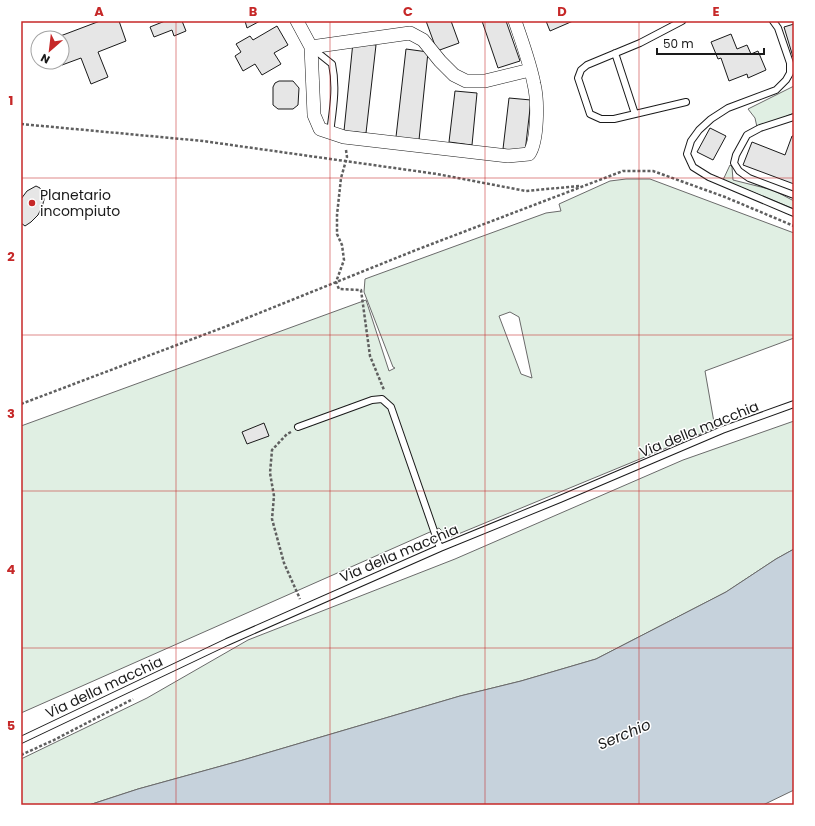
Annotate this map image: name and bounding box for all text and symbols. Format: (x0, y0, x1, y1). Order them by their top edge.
text: A (94, 2, 104, 21)
text: B (249, 2, 258, 21)
text: C (403, 2, 413, 21)
text: D (557, 2, 567, 21)
text: E (712, 2, 720, 21)
north arrow (30, 30, 70, 70)
scale bar (657, 30, 764, 56)
text: 50 m (663, 35, 694, 52)
text: N (38, 50, 53, 68)
text: 1 (9, 91, 13, 110)
place label: Planetario incompiuto (40, 185, 120, 221)
marker: Planetario incompiuto (27, 198, 37, 208)
text: 2 (7, 247, 15, 266)
street label: Via della macchia (636, 396, 762, 462)
text: 3 (7, 404, 15, 423)
street label: Via della macchia (337, 519, 461, 587)
text: 4 (7, 560, 16, 579)
street label: Via della macchia (42, 651, 166, 723)
water label: Serchio (594, 713, 654, 755)
text: 5 (7, 716, 15, 735)

